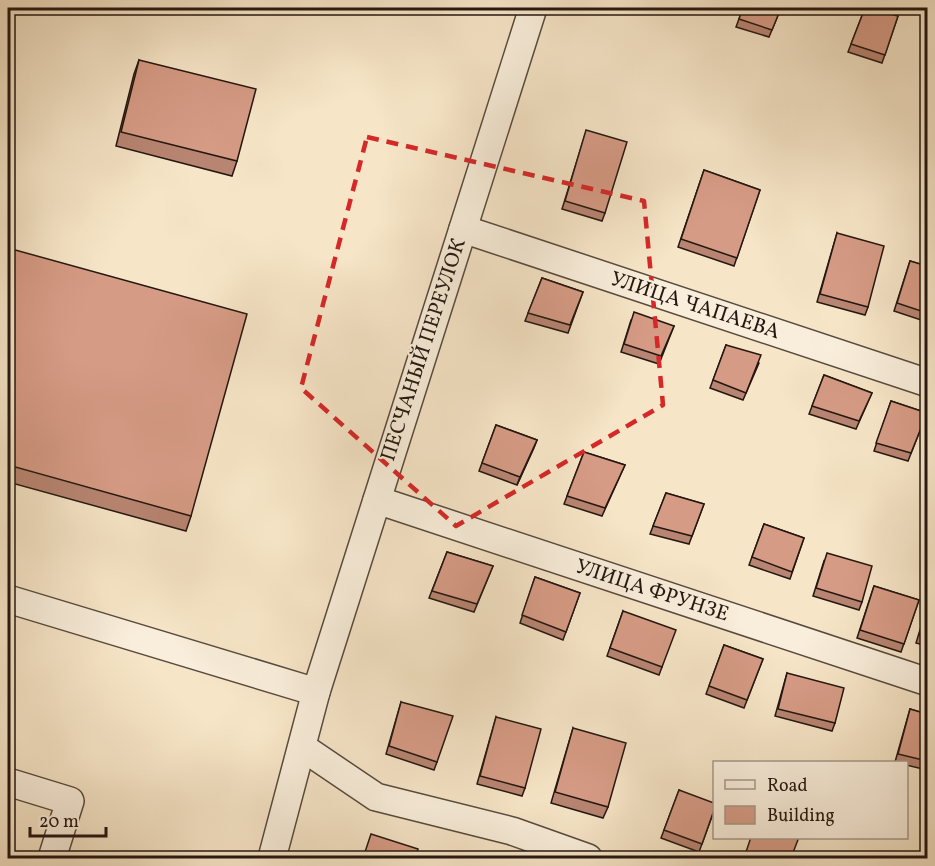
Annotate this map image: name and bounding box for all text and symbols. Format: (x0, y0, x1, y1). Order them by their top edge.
street label: ПЕСЧАНЫЙ ПЕРЕУЛОК (374, 235, 474, 465)
street label: УЛИЦА ЧАПАЕВА (607, 265, 784, 347)
street label: УЛИЦА ФРУНЗЕ (571, 552, 733, 630)
legend (713, 761, 908, 839)
text: Road (767, 774, 808, 799)
scale bar (30, 800, 106, 838)
text: Building (767, 804, 835, 829)
text: 20 m (39, 810, 79, 835)

